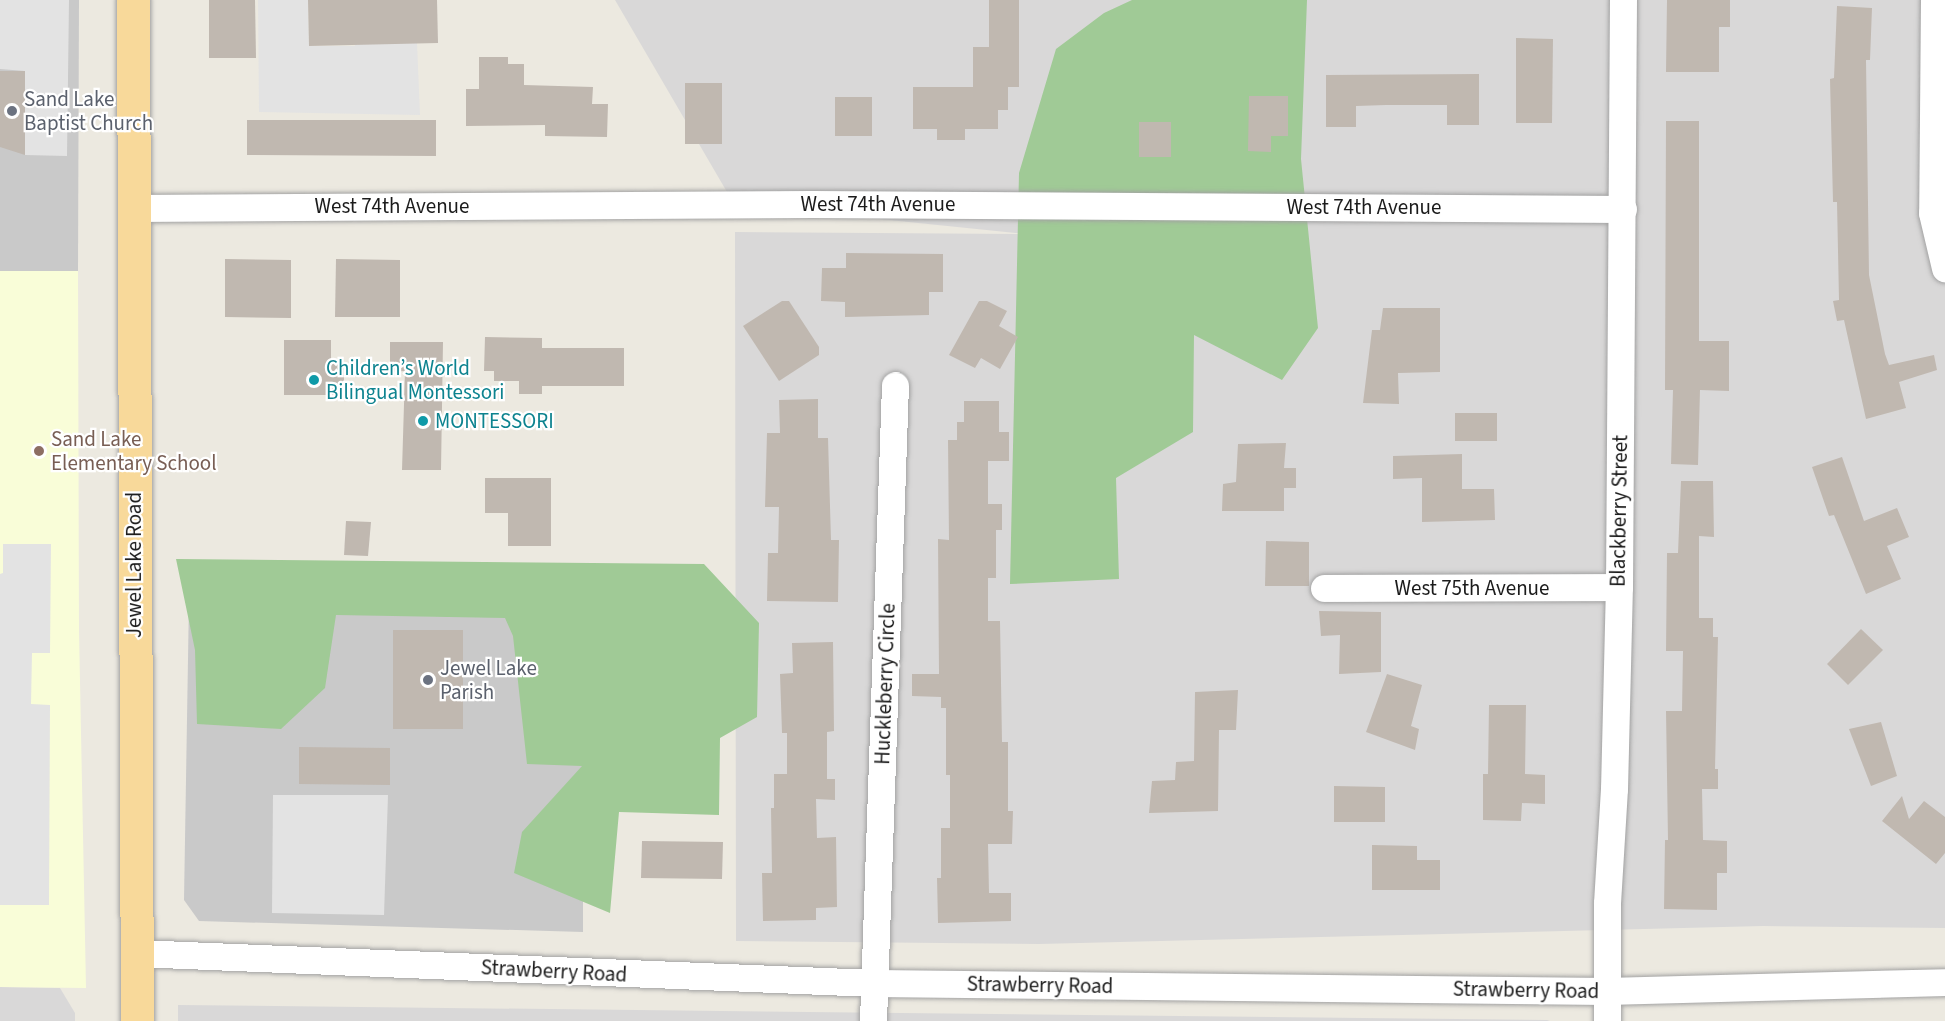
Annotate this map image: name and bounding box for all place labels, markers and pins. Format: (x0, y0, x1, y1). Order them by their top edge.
place label: Sand Lake Baptist Church (24, 86, 153, 136)
marker: Sand Lake Baptist Church (5, 104, 19, 118)
place label: Children’s World Bilingual Montessori (326, 355, 504, 405)
marker: Children’s World Bilingual Montessori (307, 373, 321, 387)
place label: MONTESSORI (435, 408, 554, 434)
marker: MONTESSORI (416, 414, 430, 428)
place label: Sand Lake Elementary School (51, 426, 217, 476)
marker: Sand Lake Elementary School (32, 444, 46, 458)
place label: Jewel Lake Parish (440, 655, 537, 705)
marker: Jewel Lake Parish (421, 673, 435, 687)

